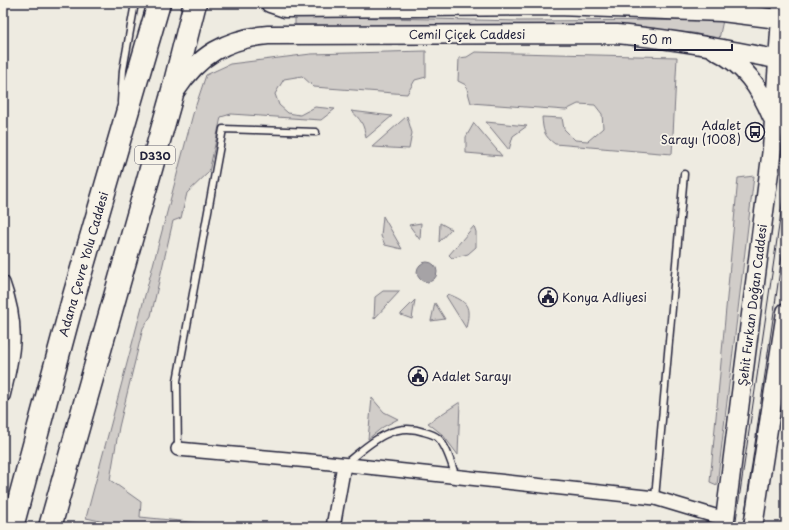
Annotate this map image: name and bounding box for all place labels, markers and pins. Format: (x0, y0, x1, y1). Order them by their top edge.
place label: Adalet Sarayı (1008) (661, 116, 741, 148)
bus stop icon: Adalet Sarayı (1008) (744, 121, 766, 143)
public building icon: Konya Adliyesi (537, 286, 559, 308)
place label: Konya Adliyesi (562, 288, 647, 306)
public building icon: Adalet Sarayı (407, 365, 429, 387)
place label: Adalet Sarayı (432, 367, 512, 385)

